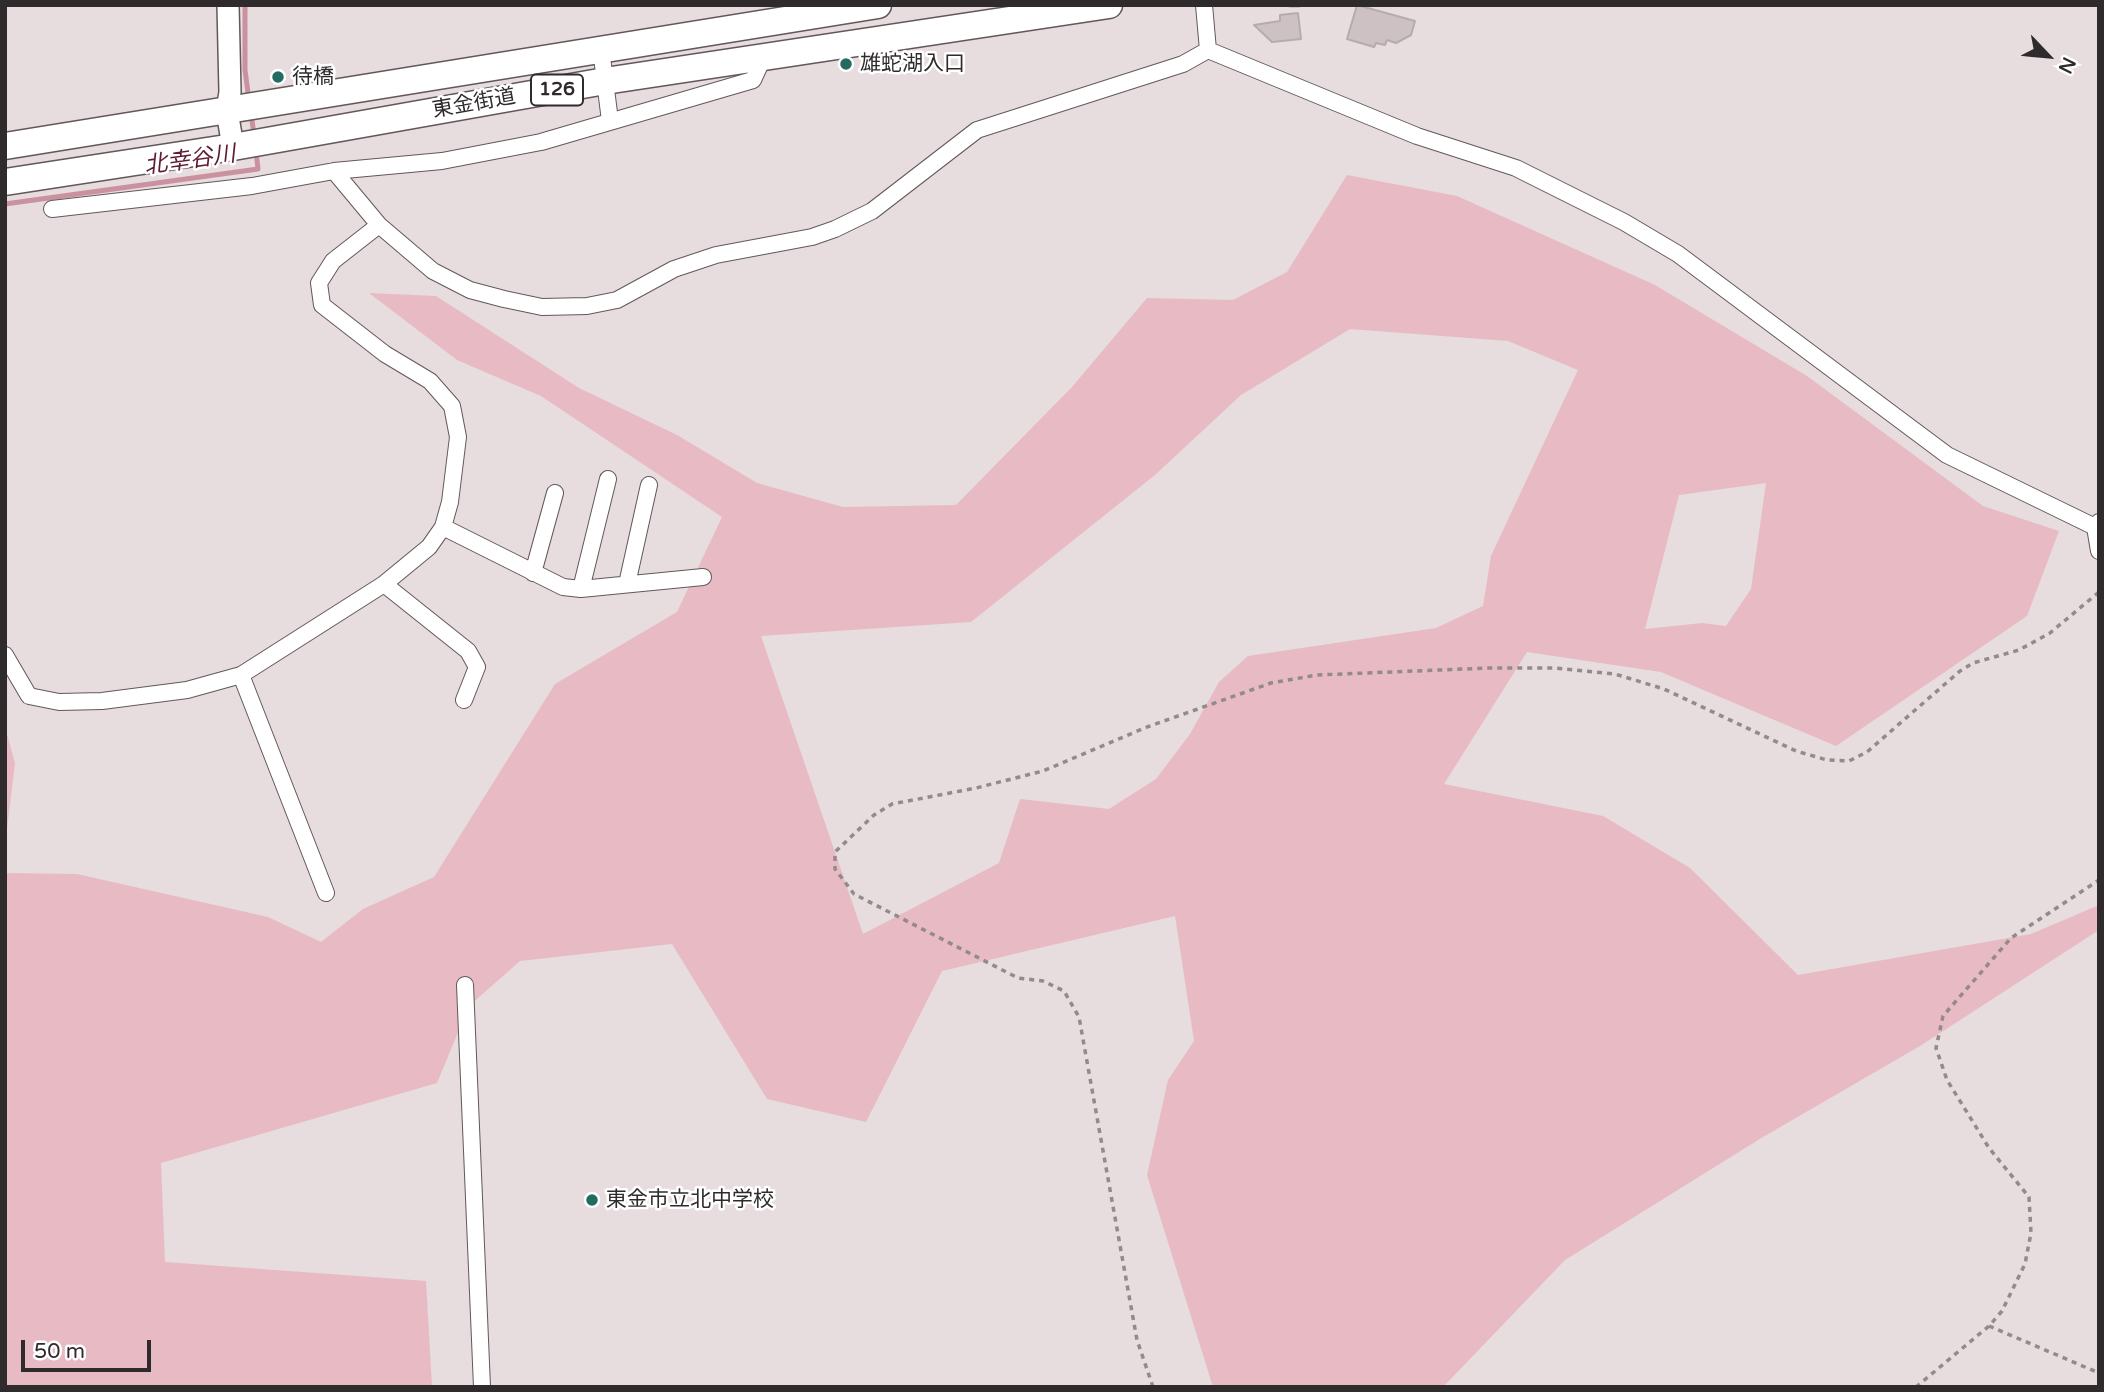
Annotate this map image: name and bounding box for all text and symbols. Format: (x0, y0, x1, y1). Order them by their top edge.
north arrow (2013, 21, 2083, 91)
place label: 雄蛇湖入口 (860, 51, 965, 77)
text: N (2054, 54, 2080, 77)
marker: 雄蛇湖入口 (838, 56, 854, 72)
place label: 待橋 (292, 64, 334, 90)
marker: 待橋 (270, 69, 286, 85)
road number: 126 (531, 74, 583, 106)
street label: 東金街道 (430, 84, 518, 124)
water label: 北幸谷川 (143, 141, 237, 181)
place label: 東金市立北中学校 (606, 1187, 774, 1213)
marker: 東金市立北中学校 (584, 1192, 600, 1208)
scale bar (24, 1326, 154, 1370)
text: 50 m (34, 1339, 85, 1364)

